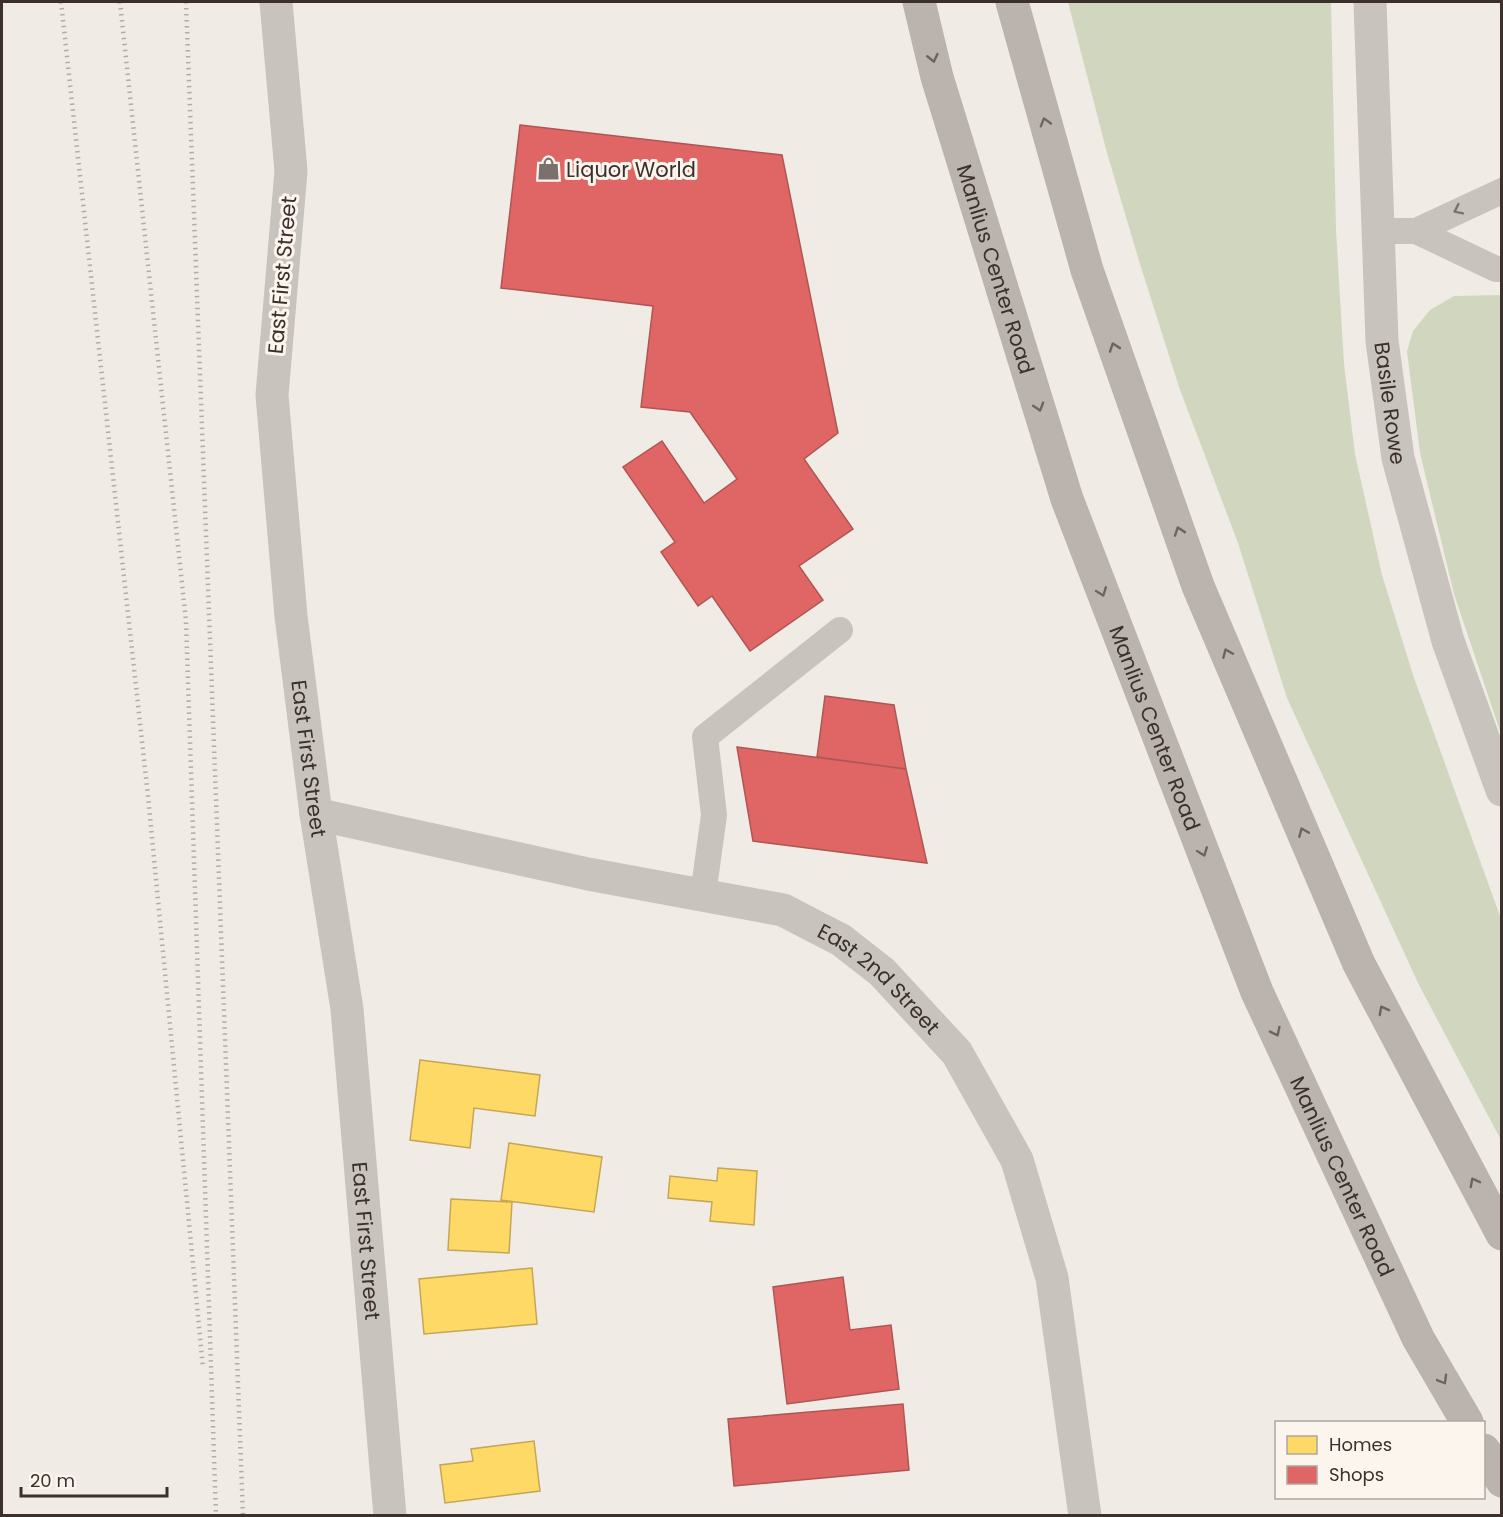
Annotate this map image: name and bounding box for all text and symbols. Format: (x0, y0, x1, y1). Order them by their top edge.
one-way arrow (925, 53, 938, 63)
one-way arrow (1040, 117, 1052, 128)
place label: Liquor World (566, 155, 696, 184)
shop icon: Liquor World (535, 156, 561, 182)
street label: Manlius Center Road (950, 161, 1042, 377)
street label: East First Street (261, 195, 303, 355)
one-way arrow (1454, 202, 1465, 214)
street label: Basile Rowe (1368, 340, 1413, 466)
one-way arrow (1108, 342, 1121, 353)
one-way arrow (1031, 401, 1044, 412)
one-way arrow (1173, 526, 1186, 537)
one-way arrow (1095, 586, 1108, 596)
street label: Manlius Center Road (1103, 621, 1208, 835)
one-way arrow (1222, 648, 1234, 659)
street label: East First Street (285, 678, 334, 839)
one-way arrow (1298, 828, 1310, 839)
one-way arrow (1195, 846, 1208, 857)
street label: East 2nd Street (813, 916, 947, 1040)
one-way arrow (1379, 1006, 1390, 1016)
one-way arrow (1269, 1026, 1281, 1037)
street label: Manlius Center Road (1284, 1071, 1402, 1281)
street label: East First Street (346, 1161, 388, 1321)
one-way arrow (1470, 1178, 1481, 1189)
one-way arrow (1435, 1374, 1447, 1384)
legend (1275, 1421, 1485, 1499)
text: Homes (1329, 1432, 1392, 1457)
scale bar (21, 1460, 166, 1498)
text: Shops (1329, 1462, 1384, 1487)
text: 20 m (30, 1468, 75, 1493)

